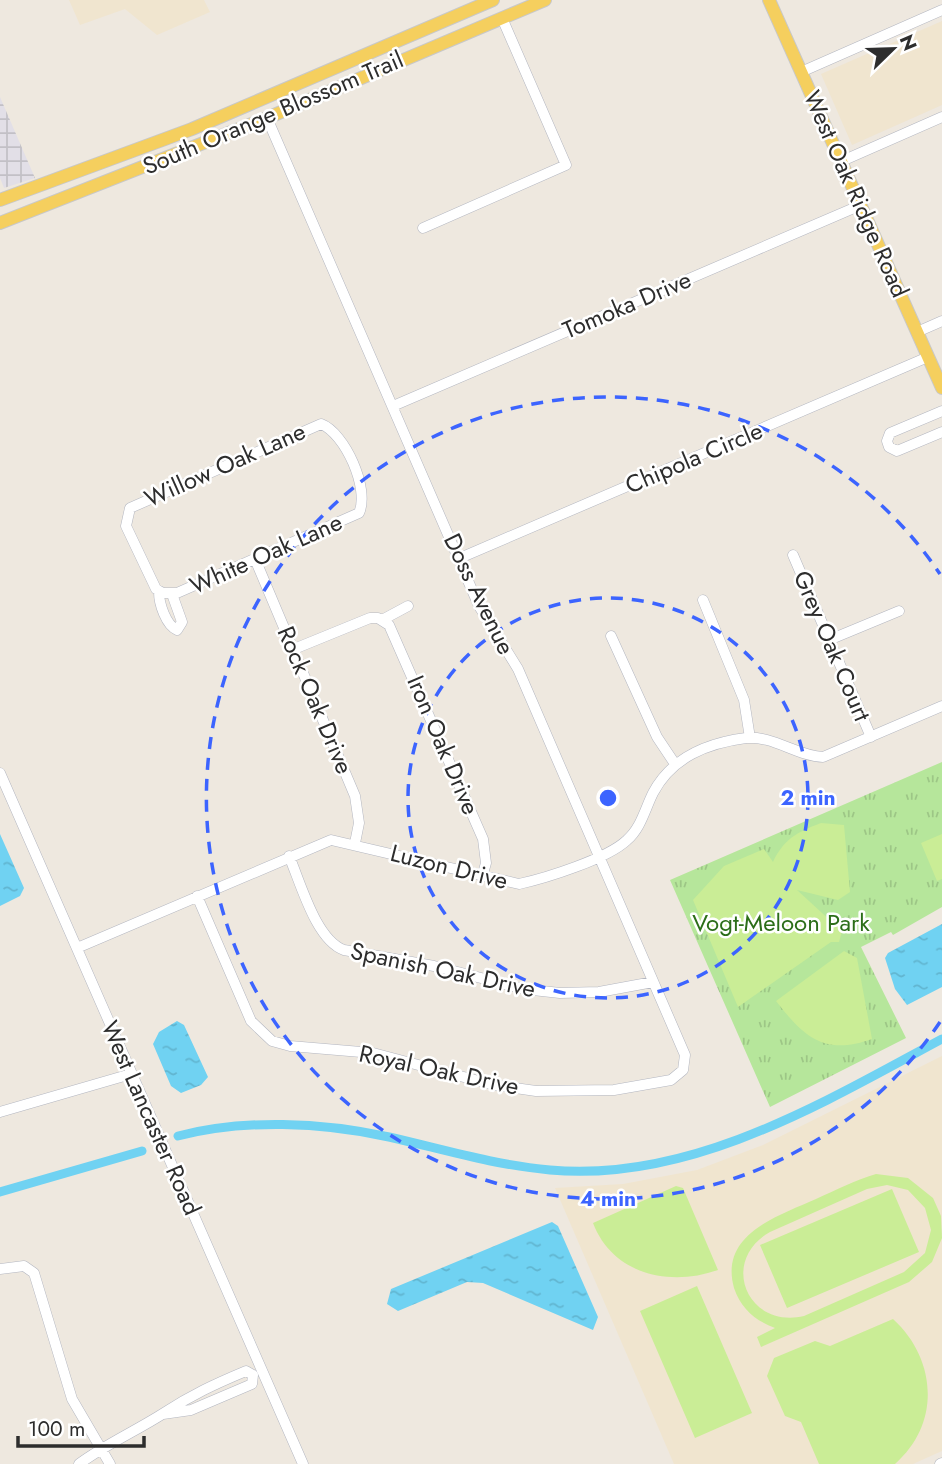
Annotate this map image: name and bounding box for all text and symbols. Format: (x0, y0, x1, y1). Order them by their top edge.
north arrow (858, 14, 928, 84)
text: N (893, 30, 924, 55)
street label: South Orange Blossom Trail (137, 42, 409, 183)
street label: West Oak Ridge Road (795, 85, 918, 303)
street label: Tomoka Drive (557, 262, 696, 347)
street label: Willow Oak Lane (139, 413, 311, 516)
street label: Chipola Circle (620, 413, 768, 502)
street label: White Oak Lane (184, 504, 348, 603)
street label: Doss Avenue (435, 527, 524, 660)
street label: Grey Oak Court (785, 565, 880, 727)
street label: Rock Oak Drive (269, 621, 362, 779)
street label: Iron Oak Drive (398, 670, 489, 820)
text: 2 min (780, 783, 836, 813)
centre of rings (596, 786, 620, 810)
street label: Luzon Drive (387, 835, 512, 898)
park label: Vogt-Meloon Park (692, 905, 870, 940)
street label: Spanish Oak Drive (347, 933, 539, 1006)
street label: West Lancaster Road (93, 1015, 210, 1221)
street label: Royal Oak Drive (356, 1035, 522, 1104)
text: 4 min (580, 1184, 636, 1214)
scale bar (18, 1404, 144, 1448)
text: 100 m (28, 1414, 85, 1444)

